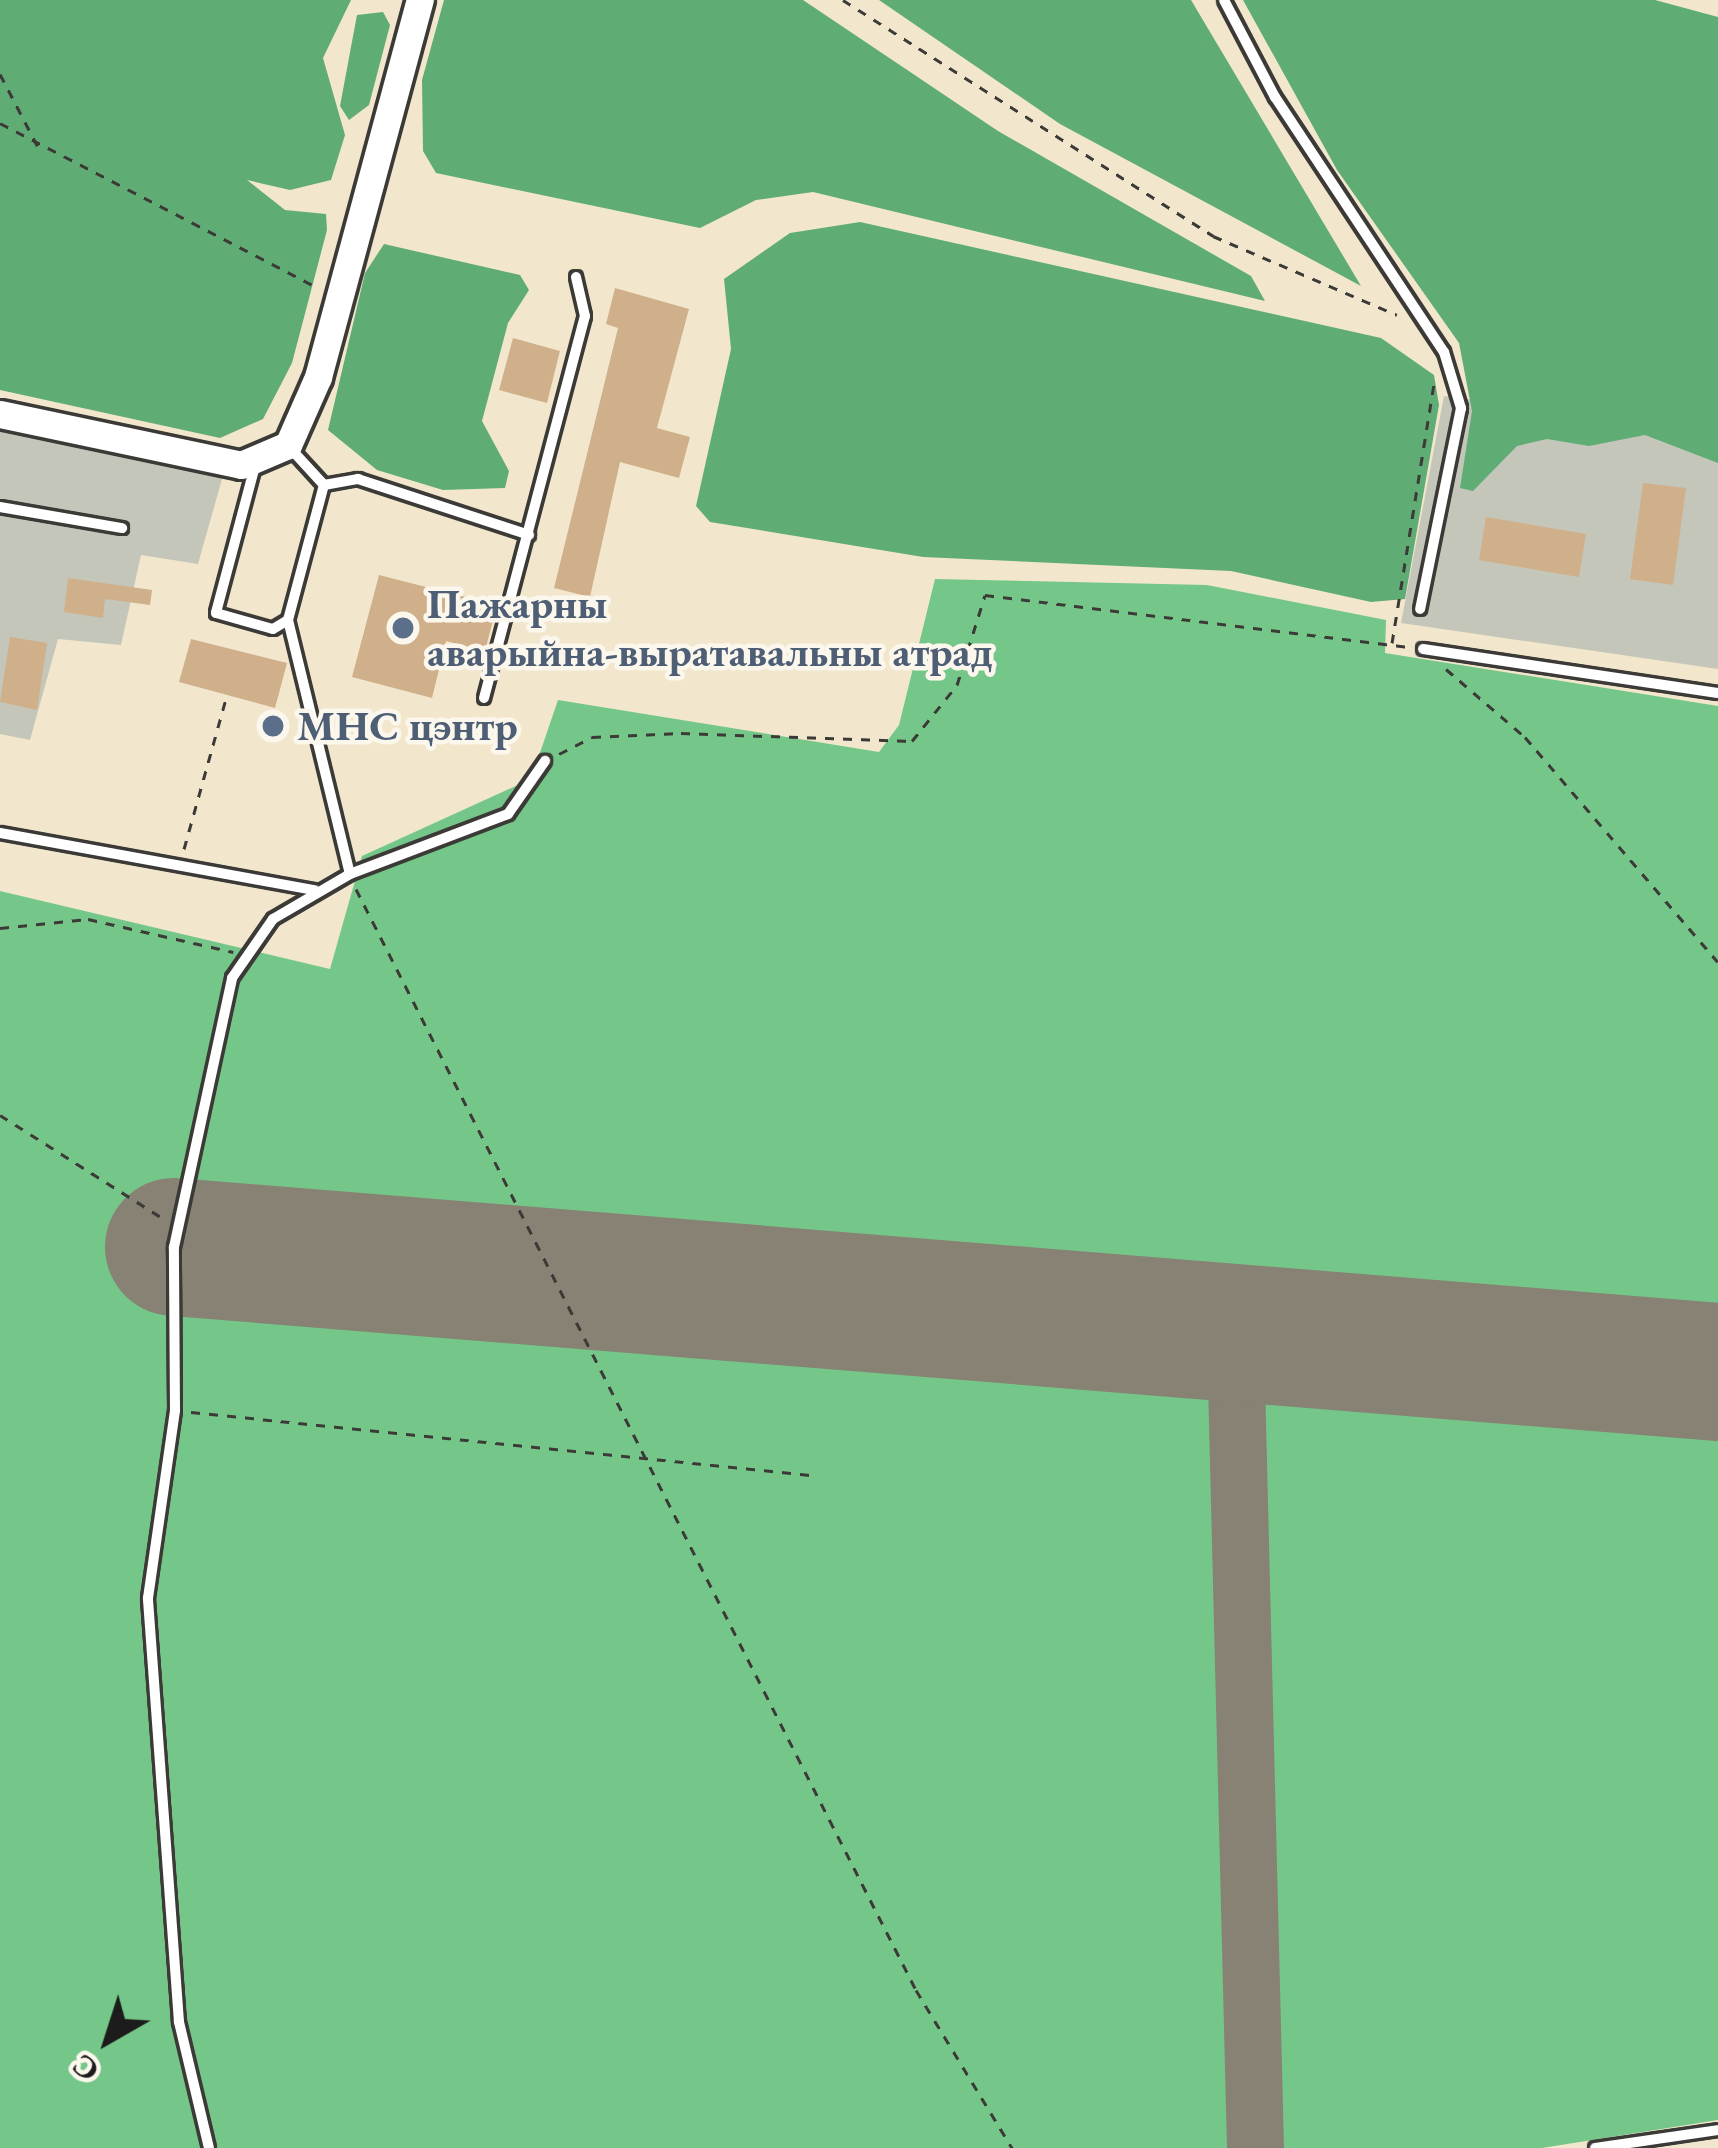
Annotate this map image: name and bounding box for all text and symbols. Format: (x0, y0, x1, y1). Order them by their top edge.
place label: Пажарны аварыйна-выратавальны атрад (427, 579, 993, 678)
marker: Пажарны аварыйна-выратавальны атрад (390, 615, 416, 641)
place label: МНС цэнтр (297, 701, 518, 751)
marker: МНС цэнтр (260, 713, 286, 739)
north arrow (48, 1980, 168, 2100)
text: С (62, 2044, 108, 2092)

